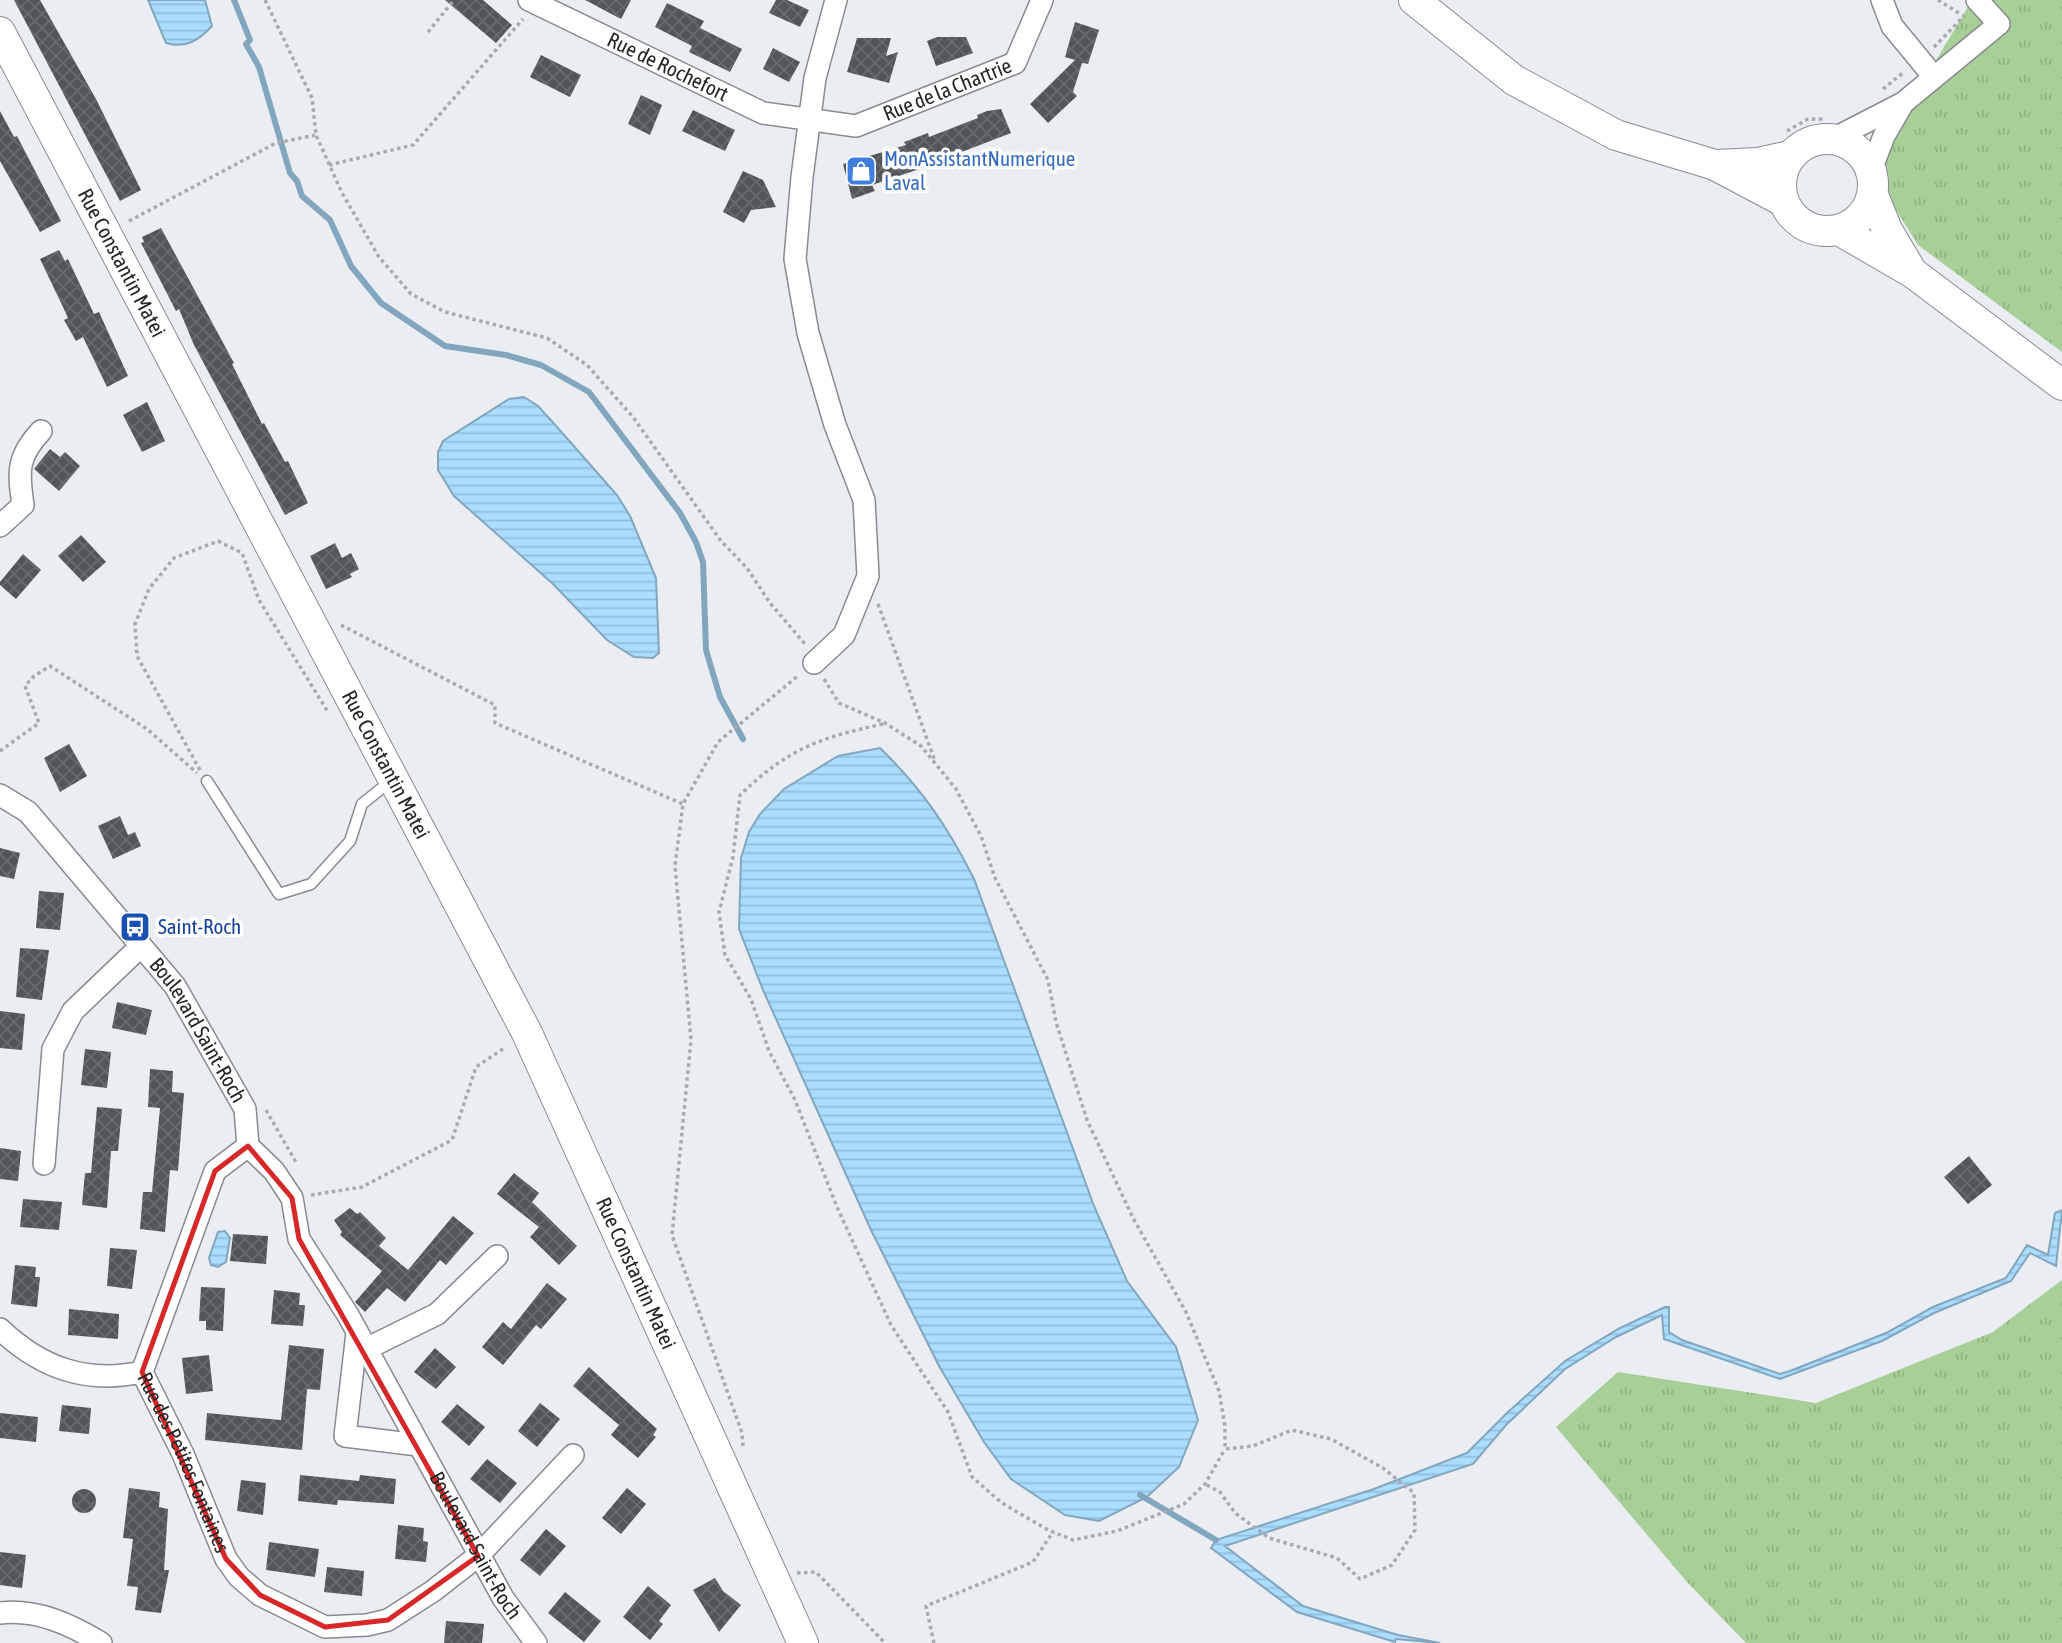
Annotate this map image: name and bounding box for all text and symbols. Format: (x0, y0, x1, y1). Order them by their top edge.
street label: Rue de Rochefort (604, 27, 732, 105)
street label: Rue de la Chartrie (879, 53, 1015, 125)
place label: MonAssistantNumerique Laval (884, 146, 1075, 194)
shop icon: MonAssistantNumerique Laval (844, 154, 878, 188)
street label: Rue Constantin Matei (74, 184, 171, 341)
street label: Rue Constantin Matei (338, 686, 435, 842)
bus stop icon: Saint-Roch (118, 910, 152, 944)
place label: Saint-Roch (158, 914, 241, 938)
street label: Boulevard Saint-Roch (145, 952, 252, 1106)
street label: Rue Constantin Matei (592, 1193, 681, 1353)
street label: Rue des Petites Fontaines (133, 1368, 235, 1556)
street label: Boulevard Saint-Roch (425, 1467, 527, 1623)

